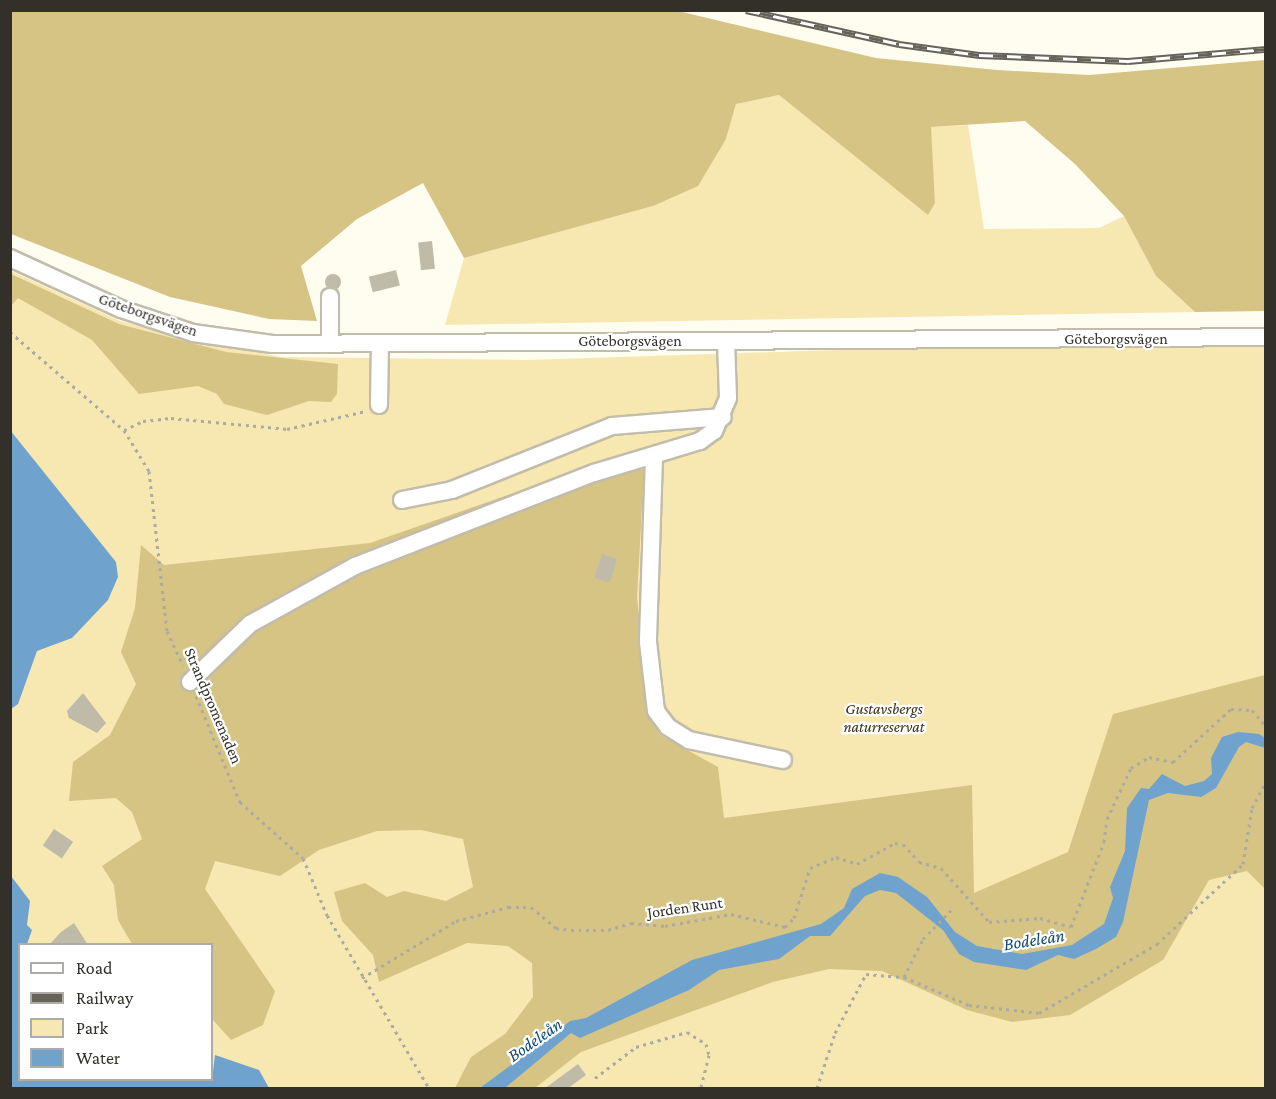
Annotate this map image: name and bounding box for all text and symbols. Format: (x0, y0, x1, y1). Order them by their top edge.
street label: Göteborgsvägen (96, 289, 200, 341)
street label: Göteborgsvägen (1064, 329, 1168, 349)
street label: Göteborgsvägen (578, 331, 682, 351)
street label: Strandpromenaden (180, 645, 246, 767)
park label: Gustavsbergs naturreservat (843, 699, 925, 737)
street label: Jorden Runt (646, 893, 724, 923)
water label: Bodeleån (1002, 925, 1066, 955)
legend (18, 943, 213, 1081)
text: Road (76, 958, 113, 978)
text: Railway (76, 988, 133, 1008)
water label: Bodeleån (504, 1013, 566, 1067)
text: Park (76, 1018, 108, 1038)
text: Water (76, 1048, 120, 1068)

